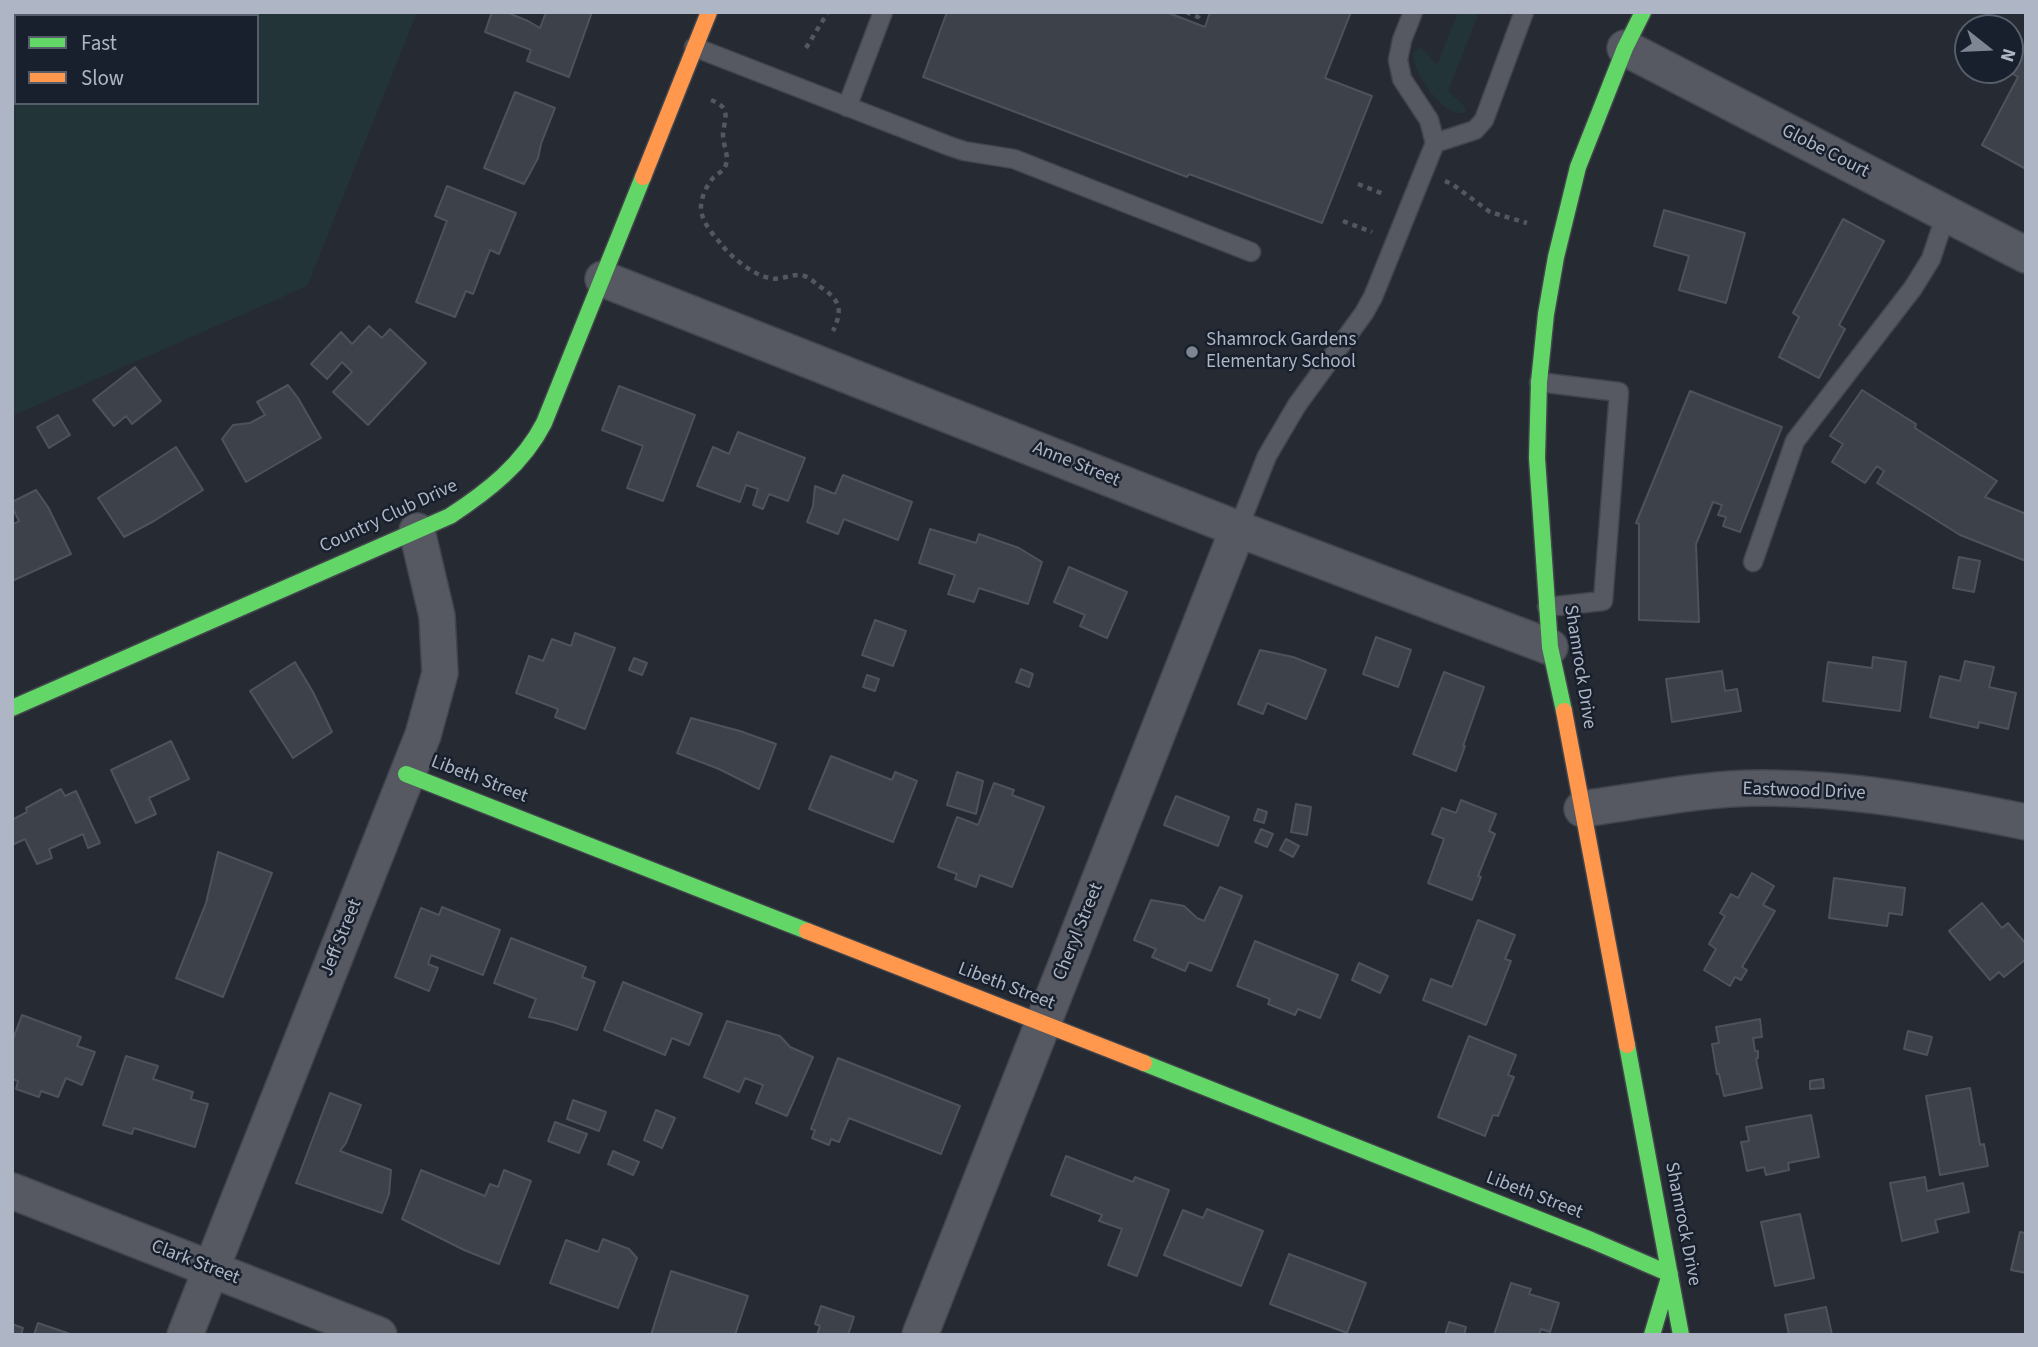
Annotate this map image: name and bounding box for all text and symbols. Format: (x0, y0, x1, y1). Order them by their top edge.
legend (14, 14, 259, 105)
north arrow (1954, 14, 2024, 84)
text: Fast (81, 28, 117, 58)
text: N (1993, 45, 2022, 65)
text: Slow (81, 63, 124, 93)
street label: Globe Court (1777, 120, 1873, 184)
place label: Shamrock Gardens Elementary School (1206, 330, 1356, 374)
marker: Shamrock Gardens Elementary School (1184, 344, 1200, 360)
street label: Anne Street (1029, 437, 1123, 493)
street label: Country Club Drive (316, 475, 462, 559)
street label: Shamrock Drive (1558, 603, 1600, 731)
street label: Libeth Street (427, 751, 531, 809)
street label: Eastwood Drive (1742, 778, 1866, 806)
street label: Cheryl Street (1049, 880, 1109, 984)
street label: Jeff Street (316, 896, 368, 980)
street label: Libeth Street (954, 958, 1058, 1016)
street label: Shamrock Drive (1659, 1160, 1705, 1288)
street label: Libeth Street (1482, 1167, 1586, 1225)
street label: Clark Street (148, 1236, 242, 1290)

